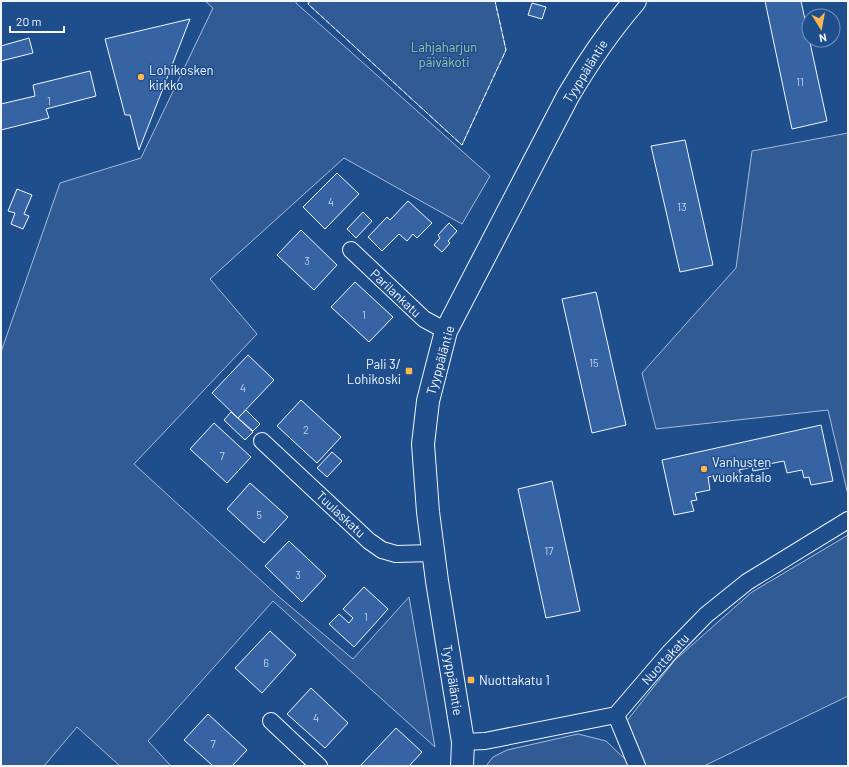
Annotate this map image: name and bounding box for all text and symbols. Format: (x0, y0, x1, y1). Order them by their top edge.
scale bar (10, 8, 64, 34)
north arrow (801, 8, 841, 48)
text: 20 m (16, 14, 42, 28)
text: N (818, 31, 828, 45)
street label: Tyyppäläntie (559, 36, 611, 106)
park label: Lahjaharjun päiväkoti (411, 39, 477, 70)
place label: Lohikosken kirkko (149, 62, 214, 93)
marker: Lohikosken kirkko (136, 72, 146, 82)
house number: 11 (796, 75, 804, 88)
house number: 1 (47, 94, 51, 107)
house number: 4 (328, 195, 334, 208)
house number: 13 (677, 200, 687, 213)
house number: 3 (304, 254, 310, 267)
street label: Parilankatu (367, 265, 425, 321)
house number: 1 (362, 308, 366, 321)
street label: Tyyppäläntie (422, 323, 458, 397)
place label: Pali 3/ Lohikoski (347, 356, 401, 387)
house number: 15 (589, 356, 599, 369)
marker: Pali 3/ Lohikoski (404, 366, 414, 376)
house number: 4 (240, 381, 246, 394)
house number: 2 (303, 423, 309, 436)
house number: 7 (219, 449, 225, 462)
place label: Vanhusten vuokratalo (712, 454, 772, 485)
marker: Vanhusten vuokratalo (699, 464, 709, 474)
street label: Tuulaskatu (313, 487, 369, 541)
house number: 5 (256, 508, 262, 521)
house number: 17 (544, 544, 554, 557)
house number: 3 (295, 568, 301, 581)
house number: 1 (364, 610, 368, 623)
street label: Nuottakatu (638, 630, 692, 688)
street label: Tyyppäläntie (440, 643, 467, 717)
house number: 6 (263, 656, 269, 669)
place label: Nuottakatu 1 (479, 672, 550, 688)
marker: Nuottakatu 1 (466, 675, 476, 685)
house number: 4 (313, 711, 319, 724)
house number: 7 (210, 737, 216, 750)

